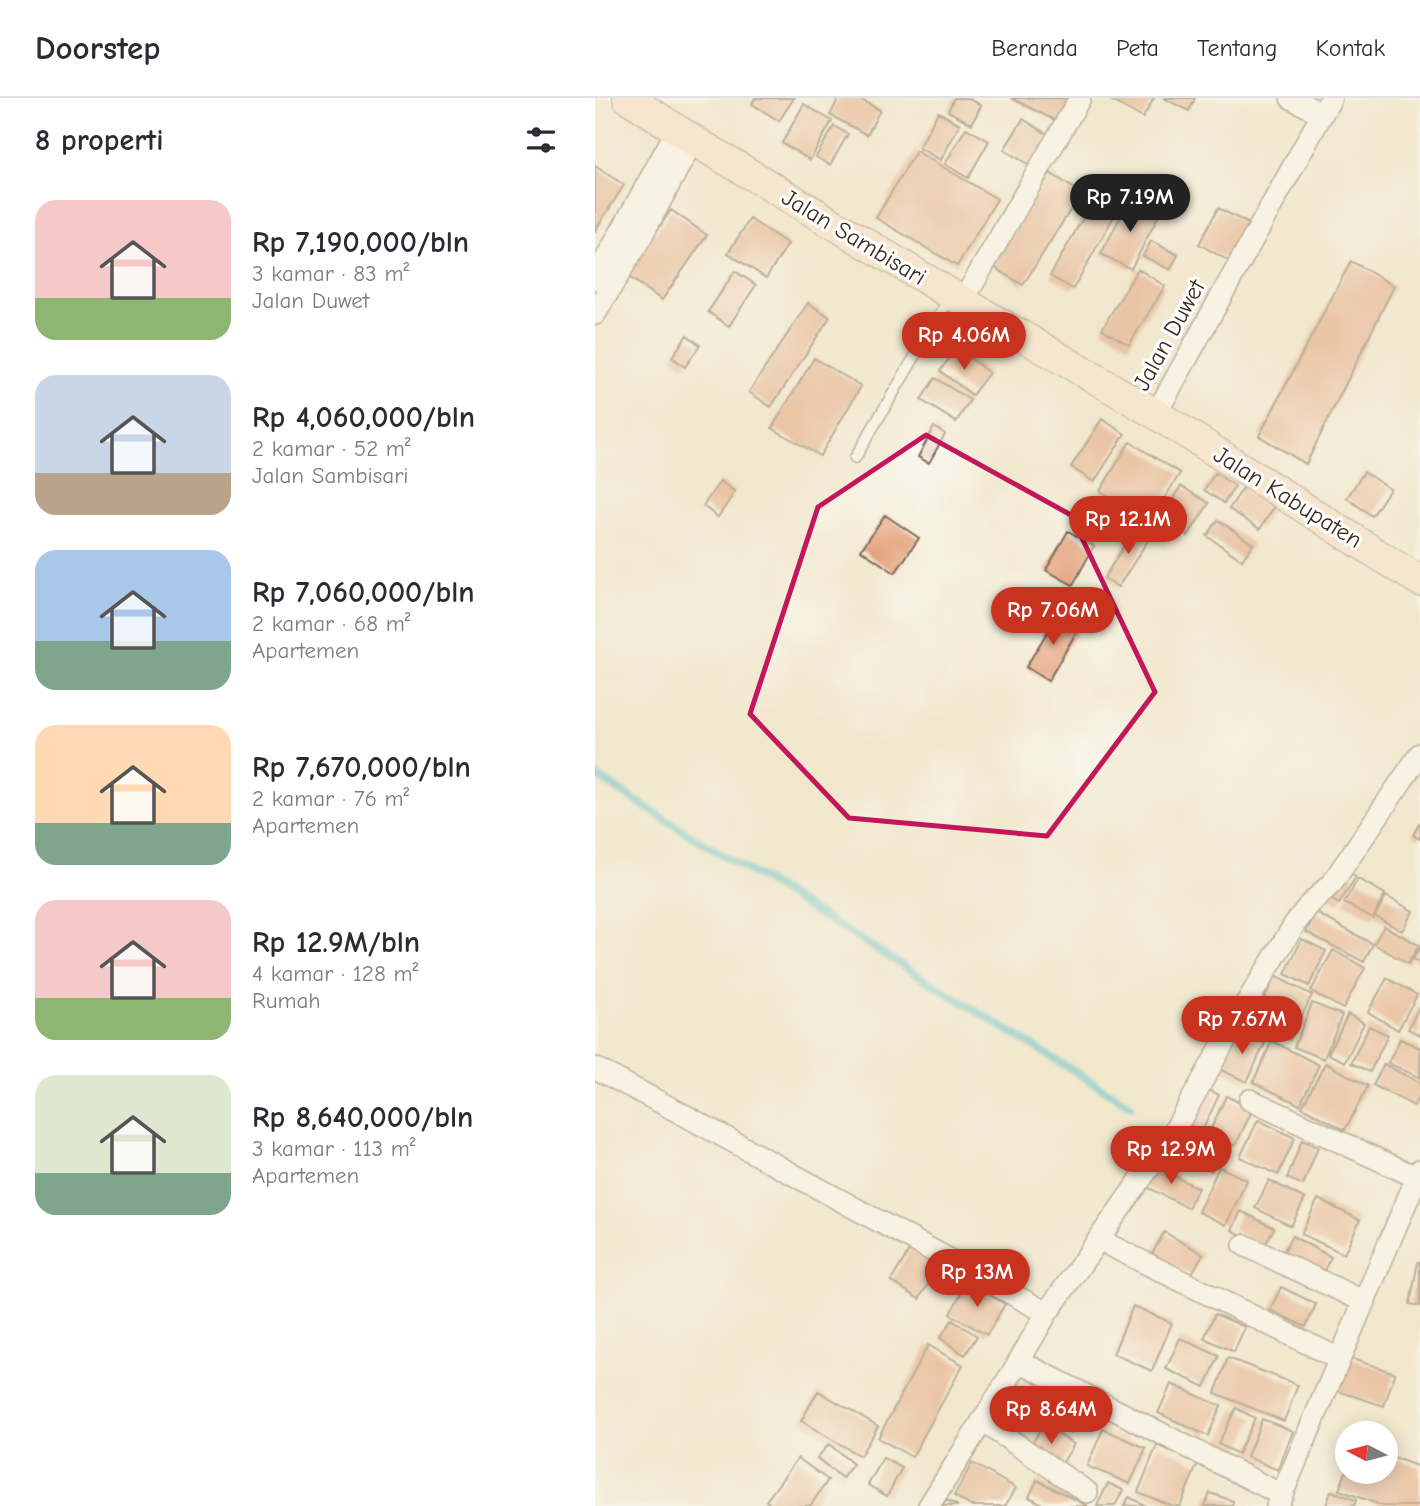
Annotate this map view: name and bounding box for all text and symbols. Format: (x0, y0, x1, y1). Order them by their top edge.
text: Doorstep (35, 29, 160, 67)
text: Beranda (991, 34, 1078, 62)
text: Peta (1116, 34, 1159, 62)
text: Tentang (1197, 34, 1277, 62)
text: Kontak (1315, 34, 1385, 62)
icon: filters (522, 121, 560, 159)
text: 8 properti (35, 123, 163, 158)
pin: Rp 7.19M (1058, 174, 1202, 234)
street label: Jalan Sambisari (777, 183, 931, 291)
text: Rp 7.19M (1086, 183, 1174, 210)
text: Rp 7,190,000/bln (252, 225, 469, 260)
icon: home (91, 228, 175, 312)
text: 3 kamar · 83 m² (252, 260, 409, 287)
street label: Jalan Duwet (1127, 274, 1211, 395)
text: Jalan Duwet (252, 287, 369, 314)
pin: Rp 4.06M (892, 313, 1036, 372)
text: Rp 4.06M (918, 321, 1010, 348)
text: Rp 4,060,000/bln (252, 400, 475, 435)
icon: home (91, 403, 175, 487)
text: 2 kamar · 52 m² (252, 435, 411, 462)
street label: Jalan Kabupaten (1209, 440, 1367, 554)
text: Jalan Sambisari (252, 462, 409, 489)
pin: Rp 12.1M (1056, 496, 1200, 556)
text: Rp 12.1M (1085, 505, 1171, 532)
text: Rp 7,060,000/bln (252, 575, 475, 610)
icon: home (91, 578, 175, 662)
pin: Rp 7.06M (981, 588, 1125, 647)
text: Rp 7.06M (1007, 596, 1099, 623)
text: 2 kamar · 68 m² (252, 610, 410, 637)
text: Apartemen (252, 637, 359, 664)
text: Rp 7,670,000/bln (252, 750, 471, 785)
icon: home (91, 753, 175, 837)
text: 2 kamar · 76 m² (252, 785, 409, 812)
text: Apartemen (252, 812, 359, 839)
text: Rp 12.9M/bln (252, 925, 420, 960)
icon: home (91, 928, 175, 1012)
text: 4 kamar · 128 m² (252, 960, 418, 987)
text: Rumah (252, 987, 321, 1014)
pin: Rp 7.67M (1170, 996, 1314, 1056)
text: Rp 7.67M (1197, 1005, 1287, 1032)
text: Rp 8,640,000/bln (252, 1100, 473, 1135)
icon: home (91, 1103, 175, 1187)
pin: Rp 12.9M (1099, 1126, 1243, 1186)
text: 3 kamar · 113 m² (252, 1135, 416, 1162)
text: Rp 12.9M (1127, 1135, 1215, 1162)
text: Apartemen (252, 1162, 359, 1189)
pin: Rp 13M (920, 1250, 1034, 1309)
text: Rp 13M (941, 1258, 1013, 1285)
pin: Rp 8.64M (979, 1386, 1123, 1446)
text: Rp 8.64M (1006, 1395, 1096, 1422)
north arrow (1335, 1421, 1398, 1484)
map controls (1335, 1421, 1398, 1484)

